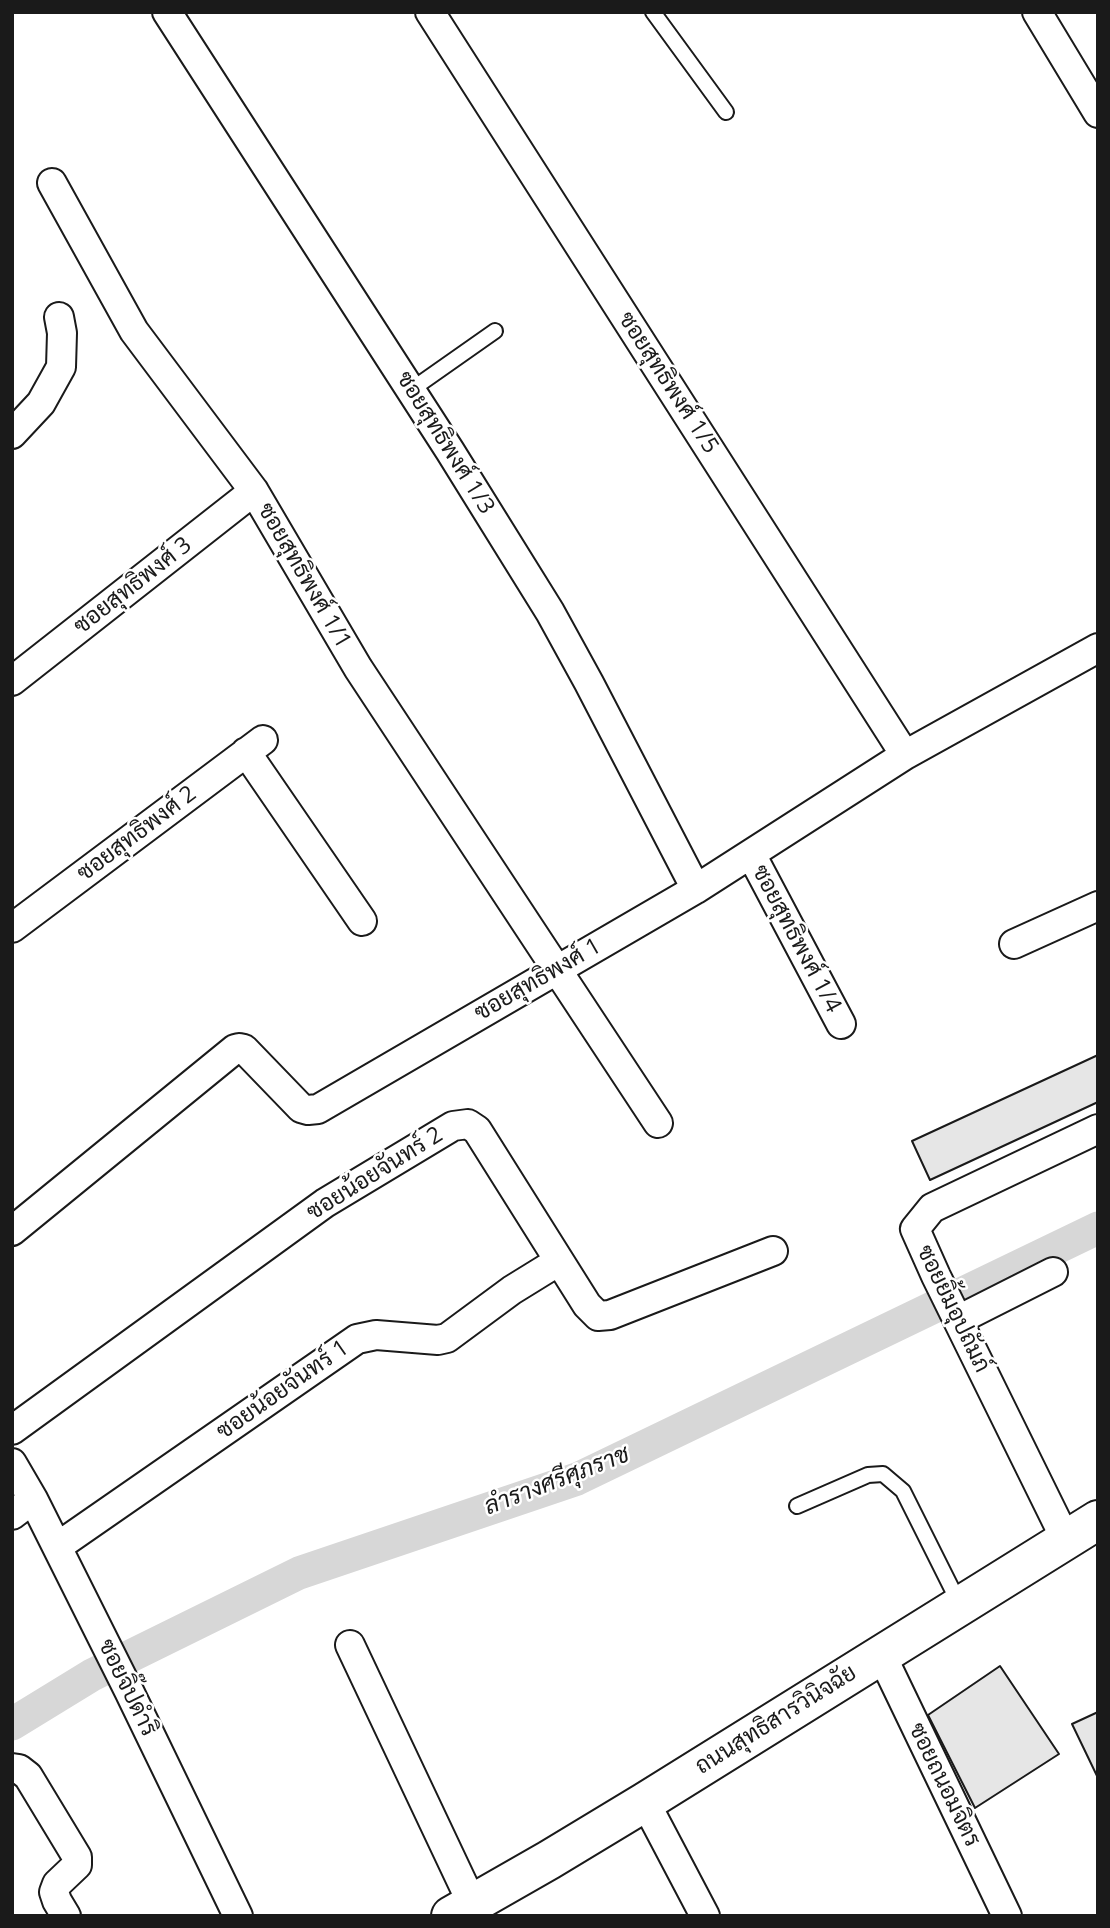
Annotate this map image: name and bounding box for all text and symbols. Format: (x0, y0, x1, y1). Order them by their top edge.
street label: ซอยสุทธิพงศ์ 1/5 (612, 307, 724, 459)
street label: ซอยสุทธิพงศ์ 1/3 (390, 366, 500, 520)
street label: ซอยสุทธิพงศ์ 1/1 (251, 498, 357, 654)
street label: ซอยสุทธิพงศ์ 3 (69, 532, 197, 640)
street label: ซอยสุทธิพงศ์ 2 (72, 780, 202, 888)
street label: ซอยสุทธิพงศ์ 1/4 (745, 860, 847, 1018)
street label: ซอยสุทธิพงศ์ 1 (470, 933, 606, 1027)
street label: ซอยน้อยจันทร์ 2 (302, 1121, 448, 1227)
street label: ซอยยิ้มอุปถัมภ์ (910, 1241, 996, 1377)
street label: ซอยน้อยจันทร์ 1 (212, 1334, 354, 1446)
water label: ลำรางศรีศุภราช (481, 1440, 633, 1522)
street label: ซอยจิ๊ปดำริ (92, 1635, 162, 1741)
street label: ถนนสุทธิสารวินิจฉัย (690, 1659, 862, 1781)
street label: ซอยถนอมจิตร (902, 1719, 986, 1851)

